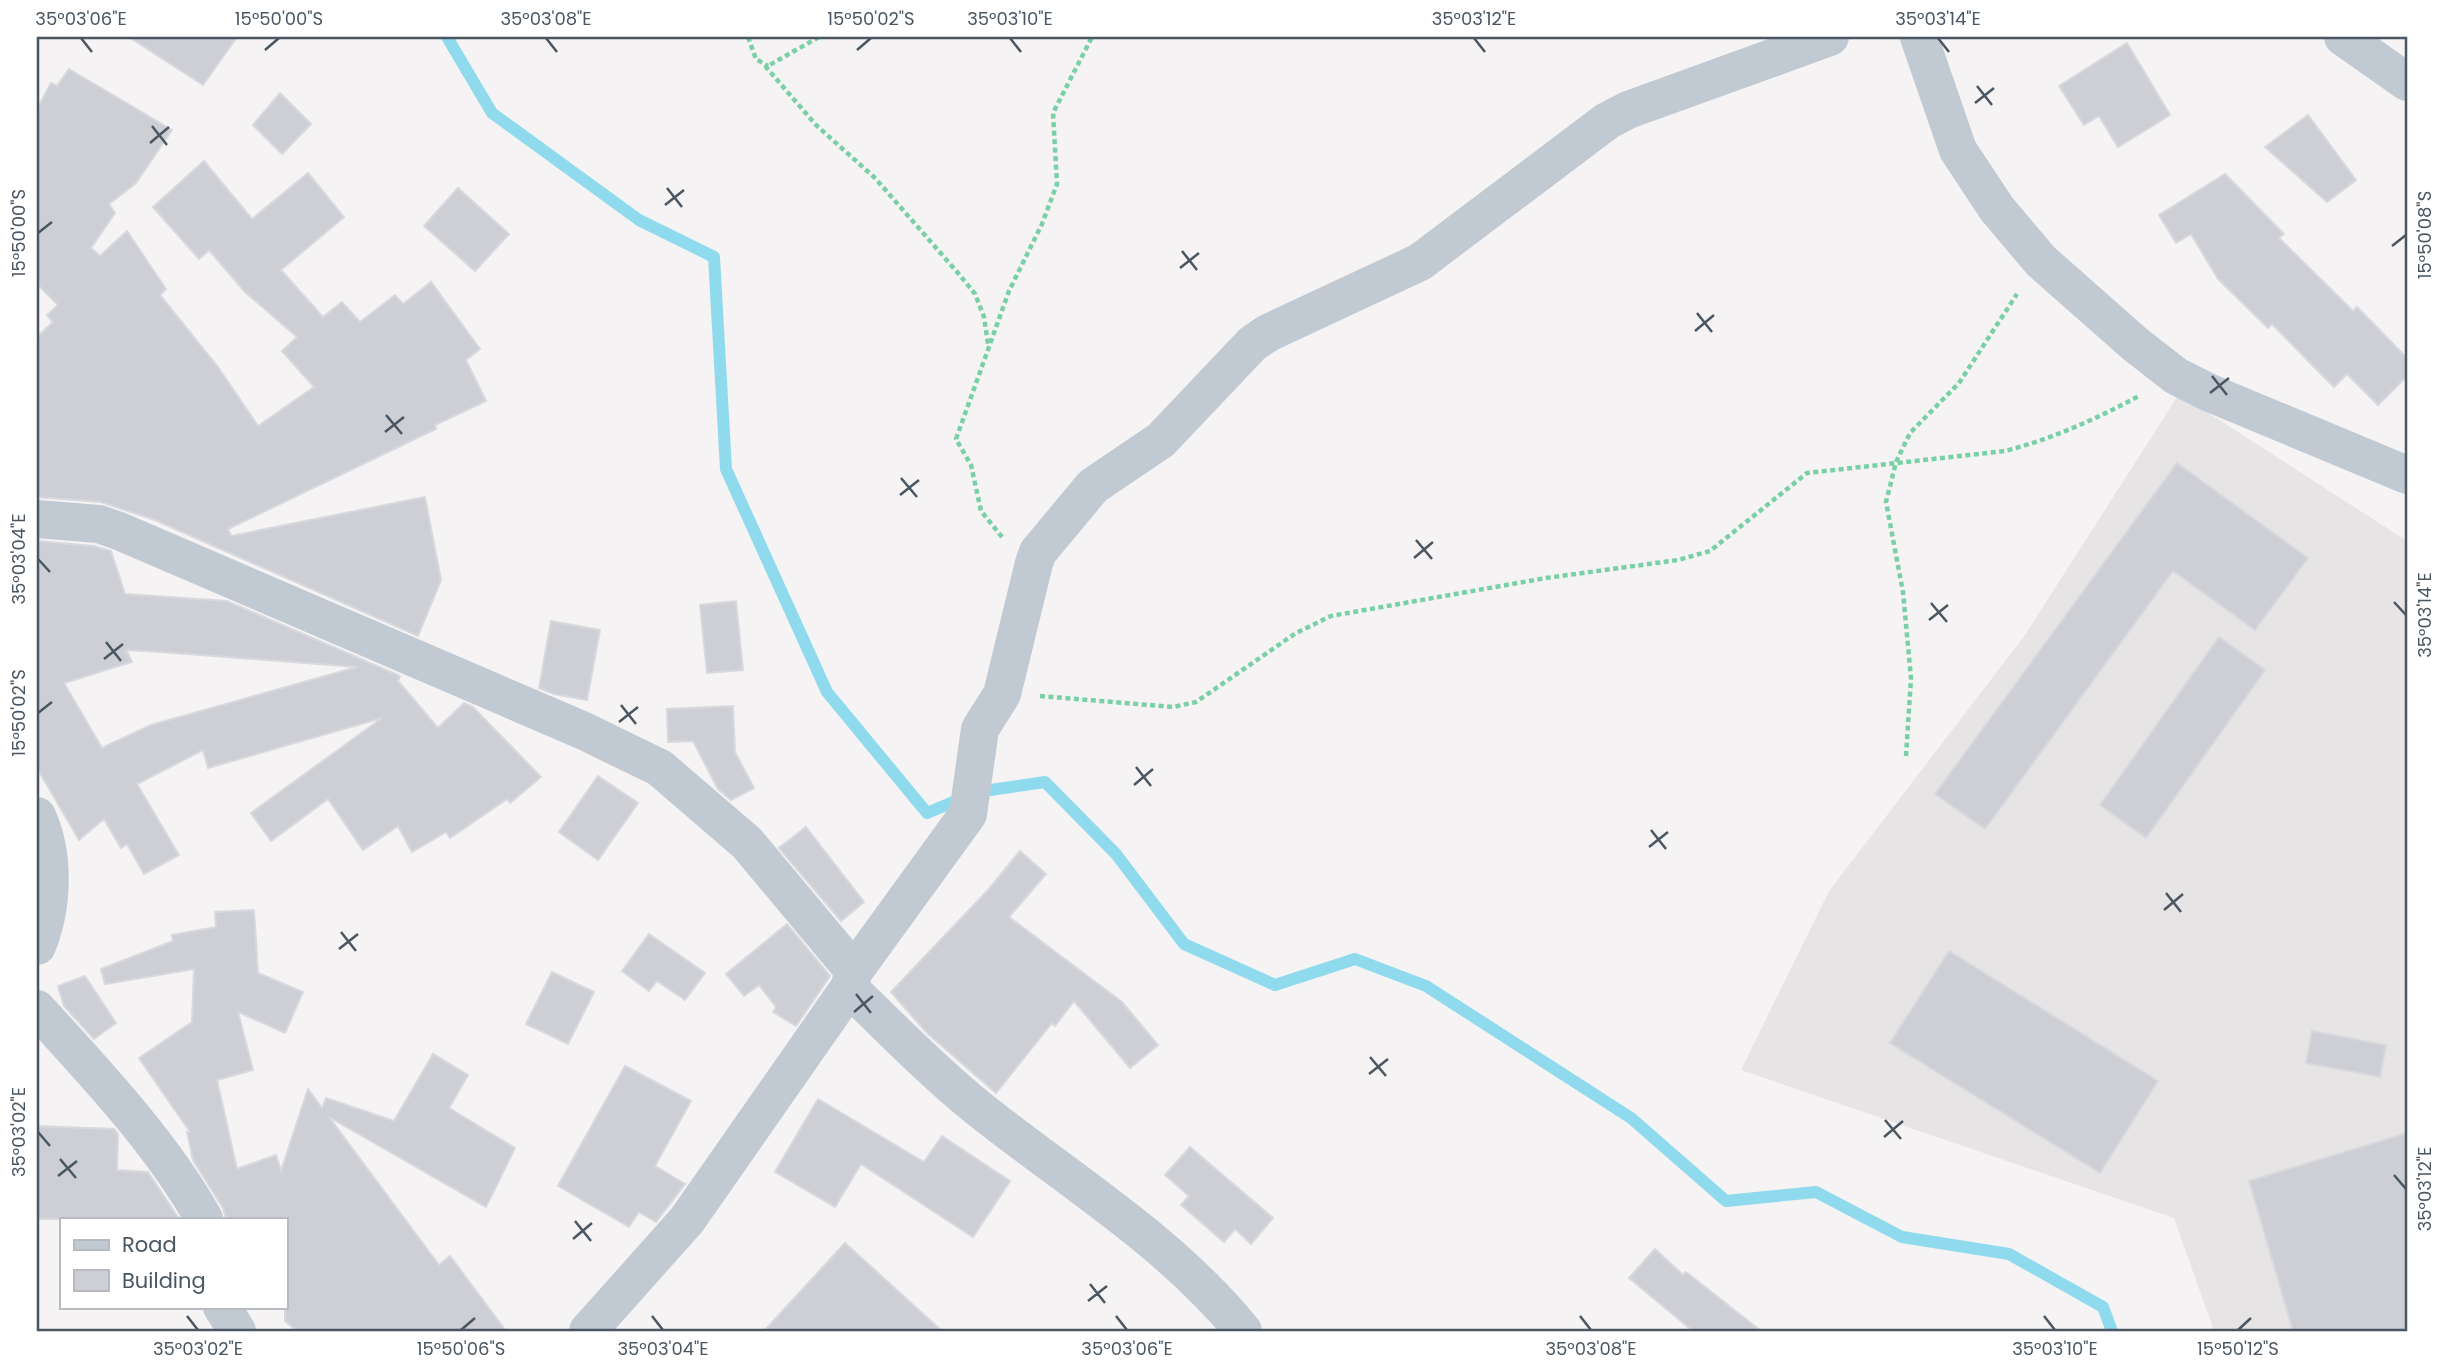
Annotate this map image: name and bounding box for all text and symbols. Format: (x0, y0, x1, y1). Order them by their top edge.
text: 35°03'06"E (35, 6, 127, 31)
text: 15°50'00"S (235, 6, 323, 31)
text: 35°03'08"E (500, 6, 592, 31)
text: 15°50'02"S (827, 6, 915, 31)
text: 35°03'10"E (967, 6, 1053, 31)
text: 35°03'12"E (1432, 6, 1516, 31)
text: 35°03'14"E (1895, 6, 1981, 31)
text: 15°50'00"S (6, 189, 31, 277)
text: 15°50'08"S (2412, 191, 2437, 279)
text: 35°03'04"E (6, 513, 31, 605)
text: 35°03'14"E (2412, 572, 2437, 658)
text: 15°50'02"S (6, 669, 31, 757)
text: 35°03'02"E (6, 1087, 31, 1177)
text: 35°03'12"E (2412, 1147, 2437, 1231)
legend (60, 1218, 287, 1308)
text: Road (122, 1230, 177, 1259)
text: Building (122, 1266, 206, 1295)
text: 35°03'02"E (153, 1336, 243, 1361)
text: 15°50'06"S (417, 1336, 505, 1361)
text: 35°03'04"E (617, 1336, 709, 1361)
text: 35°03'06"E (1081, 1336, 1173, 1361)
text: 35°03'08"E (1545, 1336, 1637, 1361)
text: 35°03'10"E (2012, 1336, 2098, 1361)
text: 15°50'12"S (2197, 1336, 2279, 1361)

